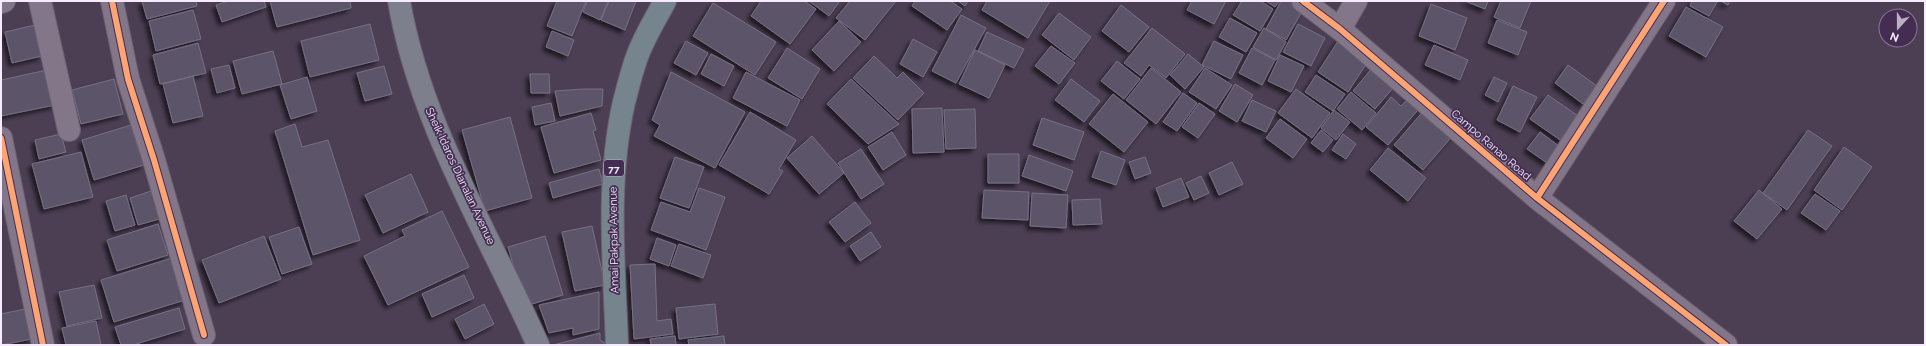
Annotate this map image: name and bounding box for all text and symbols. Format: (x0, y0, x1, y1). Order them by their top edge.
north arrow (1878, 8, 1918, 48)
text: N (1888, 29, 1901, 44)
street label: Sheik Idaros Dianalan Avenue (423, 105, 498, 247)
street label: Campo Ranao Road (1449, 107, 1534, 183)
road number: 77 (604, 160, 624, 176)
street label: Amai Pakpak Avenue (607, 186, 621, 294)

